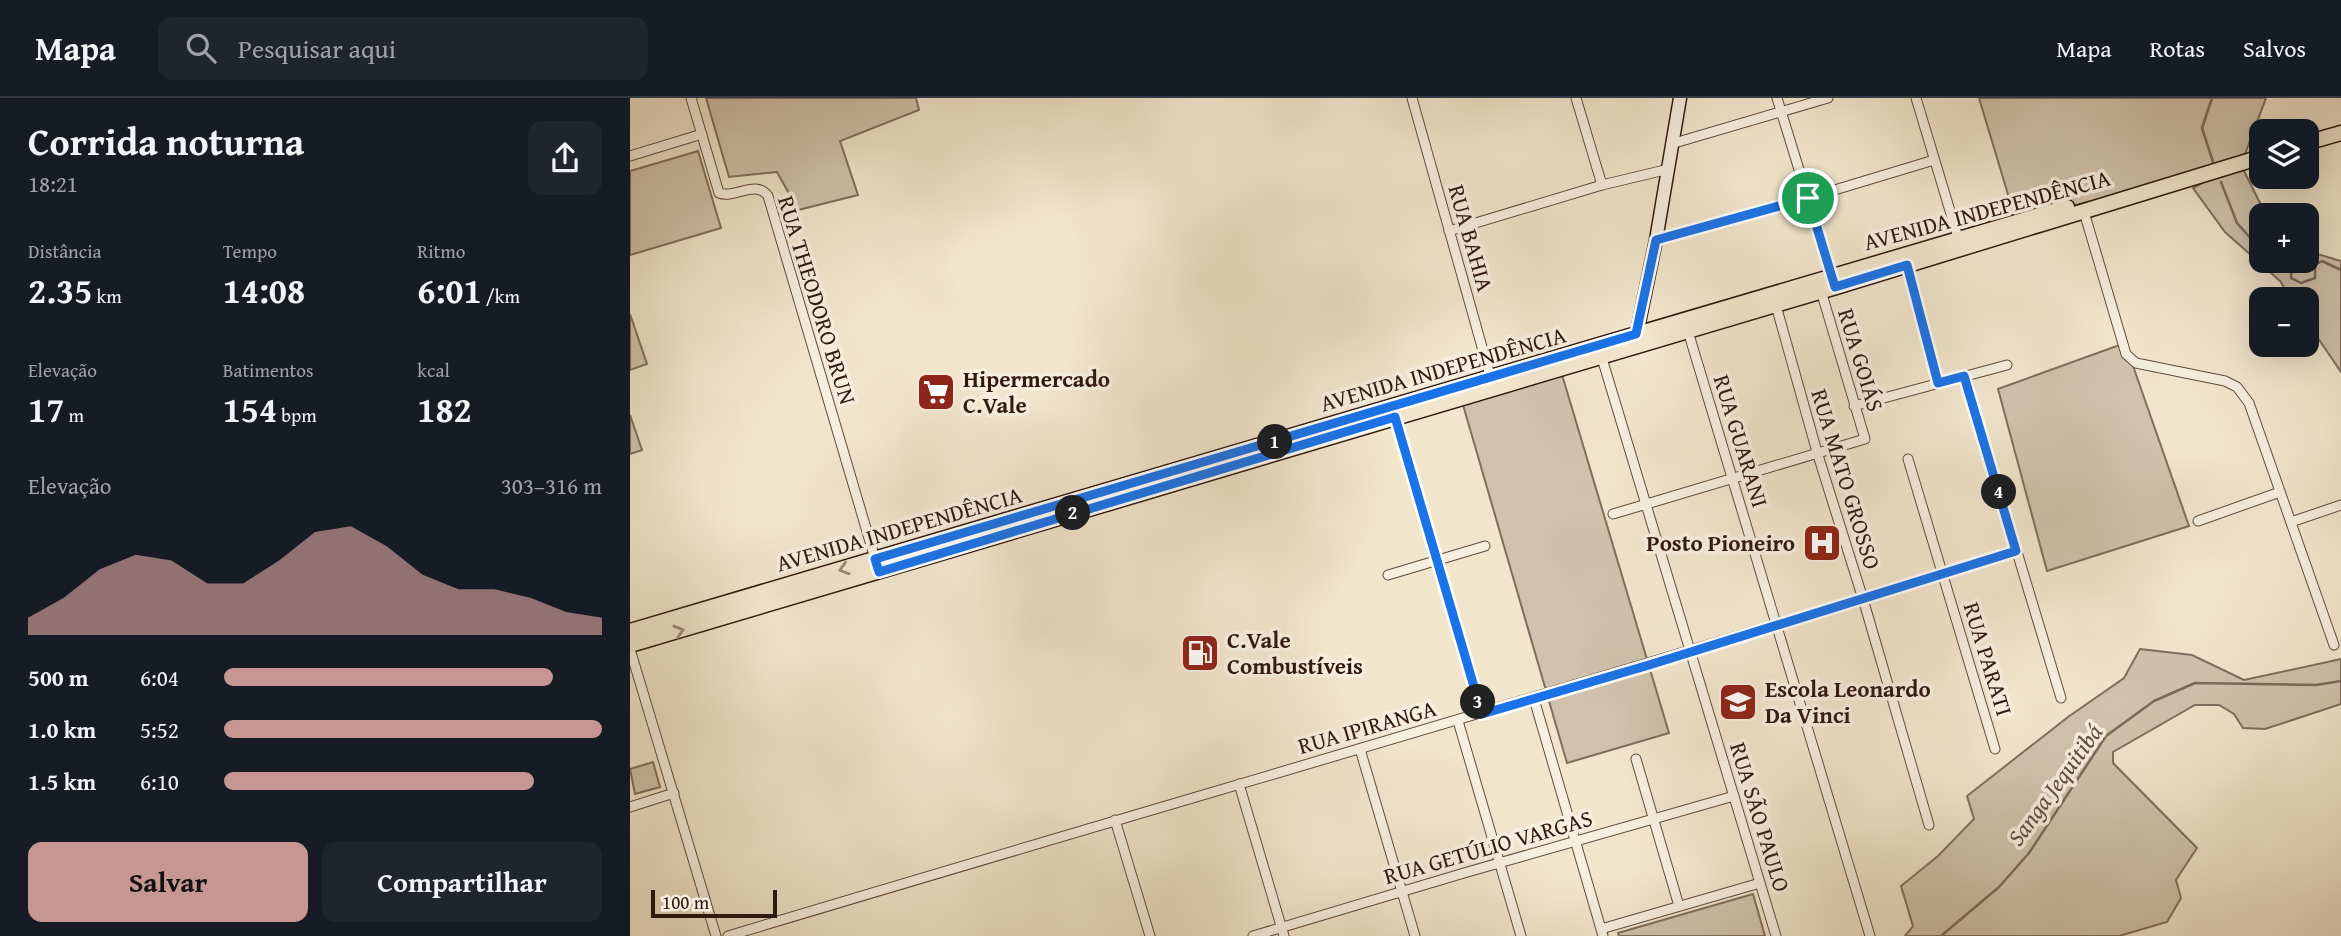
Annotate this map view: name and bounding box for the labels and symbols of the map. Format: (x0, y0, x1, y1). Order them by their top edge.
street label: AVENIDA INDEPENDÊNCIA (1860, 161, 2114, 258)
pin (1778, 168, 1838, 228)
street label: RUA BAHIA (1441, 181, 1502, 295)
street label: RUA THEODORO BRUN (770, 191, 865, 408)
street label: RUA GOIÁS (1830, 304, 1893, 415)
street label: AVENIDA INDEPENDÊNCIA (1316, 318, 1570, 419)
place label: Hipermercado C.Vale (963, 362, 1110, 421)
street label: RUA GUARANI (1706, 370, 1777, 511)
supermarket icon: Hipermercado C.Vale (915, 371, 957, 413)
street label: RUA MATO GROSSO (1803, 385, 1890, 573)
pin: 1 (1258, 424, 1292, 460)
pin: 4 (1982, 474, 2016, 510)
street label: AVENIDA INDEPENDÊNCIA (772, 478, 1026, 579)
pin: 2 (1056, 496, 1090, 530)
hospital icon: Posto Pioneiro (1801, 522, 1843, 564)
place label: Posto Pioneiro (1646, 526, 1795, 559)
one-way arrow (838, 560, 850, 575)
street label: RUA PARATI (1956, 598, 2021, 720)
place label: C.Vale Combustíveis (1227, 623, 1363, 682)
one-way arrow (673, 624, 685, 639)
fuel station icon: C.Vale Combustíveis (1179, 632, 1221, 674)
place label: Escola Leonardo Da Vinci (1765, 672, 1931, 731)
school or university icon: Escola Leonardo Da Vinci (1717, 681, 1759, 723)
pin: 3 (1460, 684, 1496, 720)
street label: RUA IPIRANGA (1294, 691, 1440, 762)
water label: Sanga Jequitibá (1998, 717, 2111, 853)
street label: RUA SÃO PAULO (1722, 738, 1799, 896)
street label: RUA GETÚLIO VARGAS (1380, 801, 1596, 892)
scale bar (651, 887, 777, 919)

